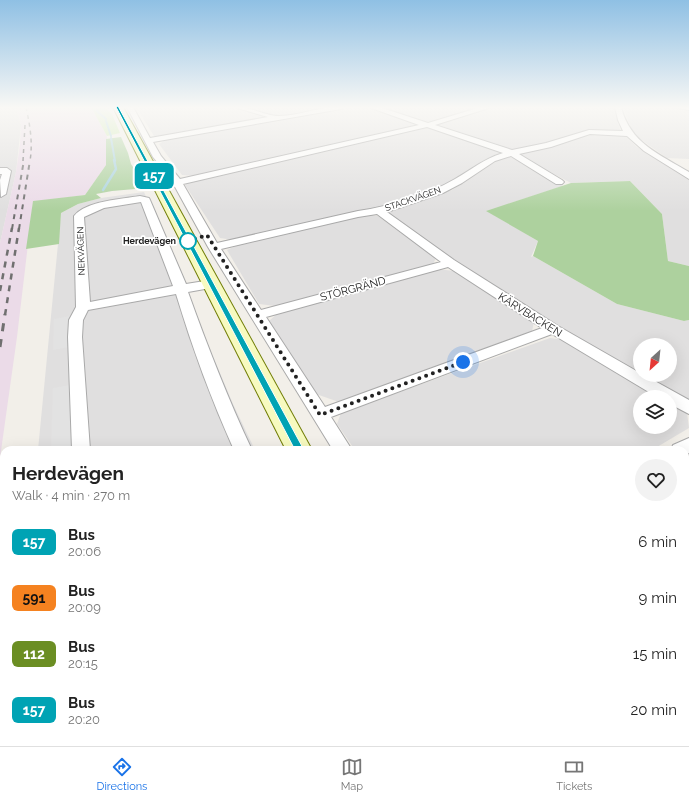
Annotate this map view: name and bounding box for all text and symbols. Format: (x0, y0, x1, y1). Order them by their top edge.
line badge: 157 (131, 163, 177, 189)
text: 157 (143, 168, 165, 184)
street label: STACKVÄGEN (383, 184, 442, 213)
street label: NEKVÄGEN (74, 227, 87, 275)
marker: Herdevägen (179, 232, 197, 250)
place label: Herdevägen (123, 236, 176, 246)
street label: STÖRGRÄND (319, 274, 387, 304)
street label: KÄRVBACKEN (496, 290, 564, 340)
north arrow (633, 338, 677, 382)
map controls (633, 338, 677, 434)
your location (453, 352, 473, 372)
button: layers (633, 390, 677, 434)
button: heart (635, 459, 677, 501)
text: Herdevägen (12, 462, 124, 484)
text: Walk · 4 min · 270 m (12, 488, 130, 503)
text: Bus (68, 526, 95, 544)
text: 6 min (638, 533, 677, 551)
text: 157 (23, 534, 45, 550)
text: 20:06 (68, 544, 101, 559)
text: Bus (68, 582, 95, 600)
text: 9 min (639, 589, 677, 607)
text: 591 (23, 590, 45, 606)
text: 20:09 (68, 600, 101, 615)
text: Bus (68, 638, 95, 656)
text: 15 min (633, 645, 677, 663)
text: 112 (23, 646, 45, 662)
text: 20:15 (68, 656, 98, 671)
text: Bus (68, 694, 95, 712)
text: 20 min (630, 701, 677, 719)
text: 157 (23, 702, 45, 718)
text: 20:20 (68, 712, 100, 727)
tab: Directions (97, 756, 147, 793)
tab: Map (341, 756, 363, 793)
tab: Tickets (556, 756, 592, 793)

